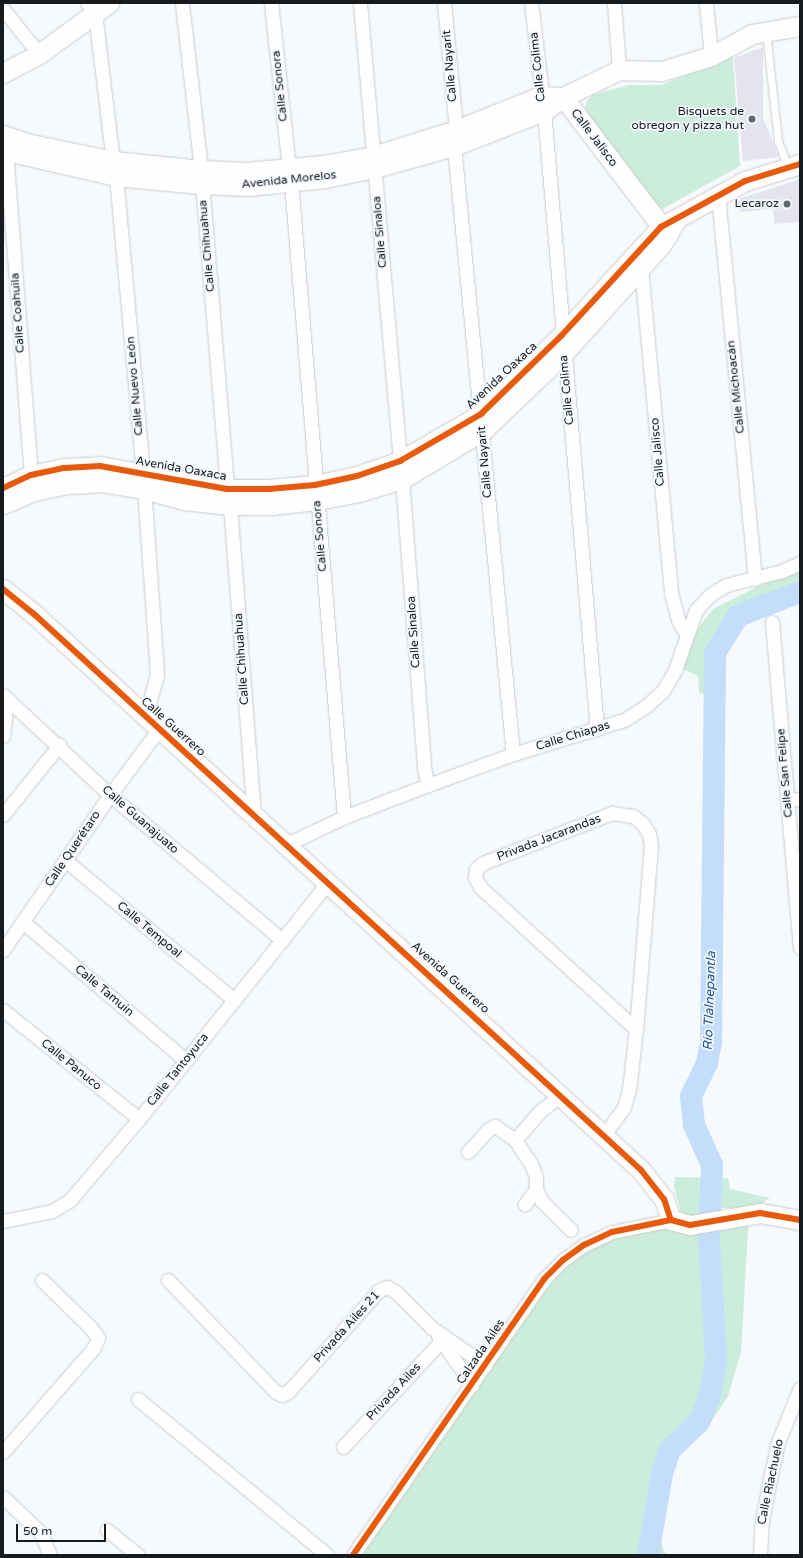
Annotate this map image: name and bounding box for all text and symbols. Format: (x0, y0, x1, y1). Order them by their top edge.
street label: Calle Nayarit (440, 29, 460, 103)
street label: Calle Colima (527, 31, 549, 103)
street label: Calle Sonora (269, 50, 291, 122)
place label: Bisquets de obregon y pizza hut (632, 105, 744, 133)
street label: Calle Jalisco (568, 106, 620, 170)
marker: Bisquets de obregon y pizza hut (747, 114, 757, 124)
street label: Avenida Morelos (241, 168, 337, 192)
street label: Calle Sinaloa (370, 195, 390, 269)
place label: Lecaroz (734, 197, 779, 211)
street label: Calle Chihuahua (196, 199, 218, 293)
marker: Lecaroz (782, 199, 792, 209)
street label: Calle Coahuila (8, 272, 28, 354)
street label: Calle Nuevo León (123, 336, 147, 436)
street label: Avenida Oaxaca (463, 339, 541, 413)
street label: Calle Michoacán (724, 340, 748, 434)
street label: Calle Colima (557, 354, 577, 426)
street label: Calle Jalisco (648, 417, 668, 487)
street label: Calle Nayarit (475, 425, 495, 499)
street label: Avenida Oaxaca (134, 454, 228, 484)
street label: Calle Sonora (310, 500, 330, 572)
street label: Calle Sinaloa (404, 595, 424, 669)
street label: Calle Chihuahua (232, 612, 252, 706)
street label: Calle Guerrero (138, 694, 208, 760)
street label: Calle Chiapas (534, 718, 612, 754)
street label: Calle San Felipe (774, 728, 796, 818)
street label: Calle Guanajuato (99, 783, 181, 857)
street label: Calle Querétaro (42, 808, 104, 890)
street label: Privada Jacarandas (495, 812, 603, 864)
street label: Calle Tempoal (114, 899, 184, 961)
street label: Avenida Guerrero (408, 939, 492, 1017)
water label: Río Tlalnepantla (700, 951, 720, 1051)
street label: Calle Tamuin (72, 962, 136, 1020)
street label: Calle Tantoyuca (144, 1031, 212, 1109)
street label: Calle Panuco (38, 1036, 104, 1094)
street label: Privada Ailes 21 (311, 1288, 383, 1366)
street label: Calzada Ailes (454, 1317, 508, 1387)
street label: Privada Ailes (364, 1360, 424, 1424)
street label: Calle Riachuelo (755, 1438, 787, 1526)
scale bar (18, 1516, 108, 1542)
text: 50 m (23, 1524, 52, 1538)

